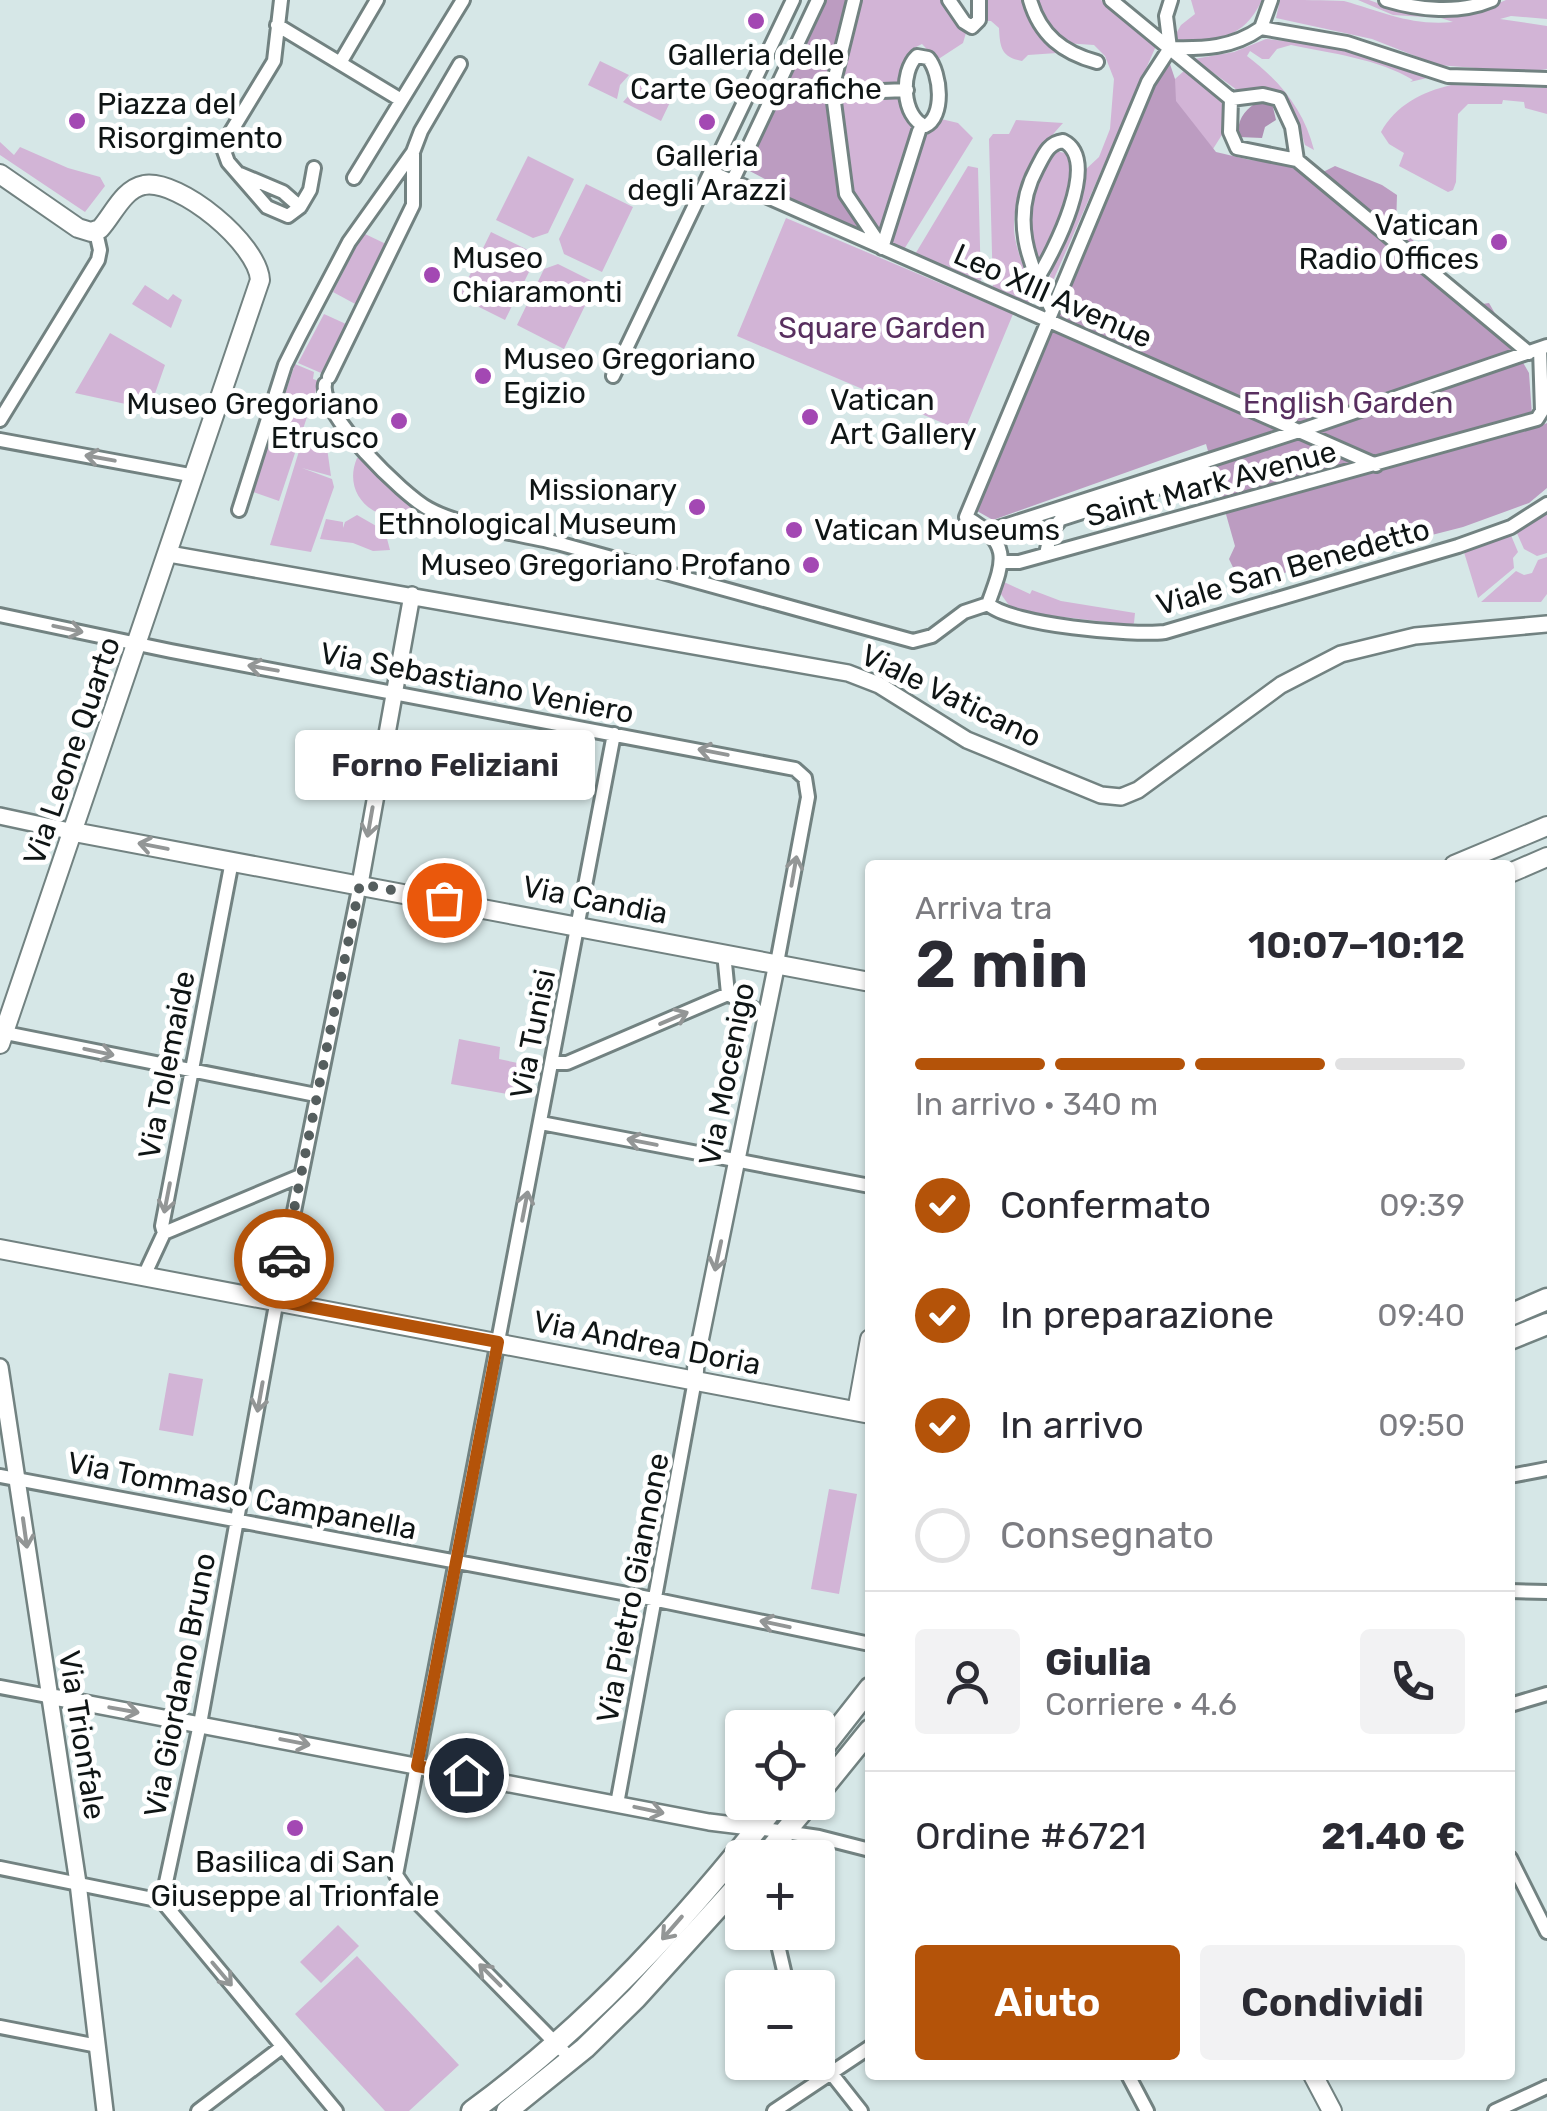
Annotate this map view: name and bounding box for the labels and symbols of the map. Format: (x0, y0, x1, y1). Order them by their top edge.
marker: Galleria delle Carte Geografiche (745, 10, 767, 32)
place label: Galleria delle Carte Geografiche (630, 37, 882, 107)
place label: Piazza del Risorgimento (97, 86, 283, 156)
marker: Piazza del Risorgimento (66, 110, 88, 132)
marker: Galleria degli Arazzi (696, 111, 718, 133)
place label: Galleria degli Arazzi (627, 138, 787, 208)
place label: Vatican Radio Offices (1298, 207, 1479, 277)
marker: Vatican Radio Offices (1488, 231, 1510, 253)
street label: Leo XIII Avenue (948, 236, 1158, 356)
place label: Museo Chiaramonti (452, 240, 623, 310)
marker: Museo Chiaramonti (421, 264, 443, 286)
park label: Square Garden (778, 310, 986, 346)
place label: Museo Gregoriano Egizio (503, 341, 756, 411)
marker: Museo Gregoriano Egizio (472, 365, 494, 387)
place label: Vatican Art Gallery (830, 382, 977, 452)
park label: English Garden (1243, 385, 1453, 421)
place label: Museo Gregoriano Etrusco (126, 386, 379, 456)
marker: Vatican Art Gallery (799, 406, 821, 428)
marker: Museo Gregoriano Etrusco (388, 410, 410, 432)
street label: Saint Mark Avenue (1082, 433, 1340, 535)
one-way arrow (84, 448, 116, 467)
place label: Missionary Ethnological Museum (378, 472, 677, 542)
marker: Missionary Ethnological Museum (686, 496, 708, 518)
street label: Viale San Benedetto (1152, 511, 1434, 623)
place label: Vatican Museums (814, 512, 1060, 548)
marker: Vatican Museums (783, 519, 805, 541)
place label: Museo Gregoriano Profano (420, 547, 791, 583)
marker: Museo Gregoriano Profano (800, 554, 822, 576)
one-way arrow (52, 621, 84, 640)
street label: Via Leone Quarto (16, 632, 128, 870)
street label: Via Sebastiano Veniero (317, 635, 637, 731)
street label: Viale Vaticano (855, 637, 1047, 755)
one-way arrow (247, 658, 279, 677)
callout: Forno Feliziani (294, 730, 594, 800)
one-way arrow (697, 742, 729, 761)
one-way arrow (360, 805, 379, 838)
one-way arrow (138, 836, 170, 855)
one-way arrow (785, 855, 804, 887)
pin (402, 858, 487, 943)
street label: Via Candia (519, 868, 671, 932)
street label: Via Tunisi (503, 966, 563, 1102)
street label: Via Tolemaide (131, 968, 203, 1162)
street label: Via Mocenigo (692, 979, 762, 1169)
one-way arrow (658, 1007, 689, 1025)
one-way arrow (82, 1044, 114, 1063)
one-way arrow (626, 1132, 658, 1151)
one-way arrow (157, 1181, 176, 1213)
one-way arrow (516, 1191, 535, 1223)
courier (234, 1209, 334, 1309)
one-way arrow (707, 1239, 726, 1271)
street label: Via Andrea Doria (530, 1303, 764, 1383)
one-way arrow (250, 1380, 269, 1412)
street label: Via Tommaso Campanella (64, 1444, 420, 1548)
street label: Via Pietro Giannone (589, 1450, 677, 1726)
one-way arrow (16, 1516, 34, 1549)
street label: Via Giordano Bruno (137, 1550, 223, 1820)
one-way arrow (759, 1613, 791, 1632)
street label: Via Trionfale (51, 1648, 113, 1822)
one-way arrow (107, 1701, 139, 1720)
one-way arrow (279, 1733, 311, 1752)
pin (424, 1733, 509, 1818)
one-way arrow (632, 1802, 664, 1821)
marker: Basilica di San Giuseppe al Trionfale (284, 1817, 306, 1839)
place label: Basilica di San Giuseppe al Trionfale (151, 1844, 439, 1914)
one-way arrow (660, 1915, 683, 1940)
one-way arrow (211, 1961, 233, 1987)
one-way arrow (478, 1964, 502, 1988)

